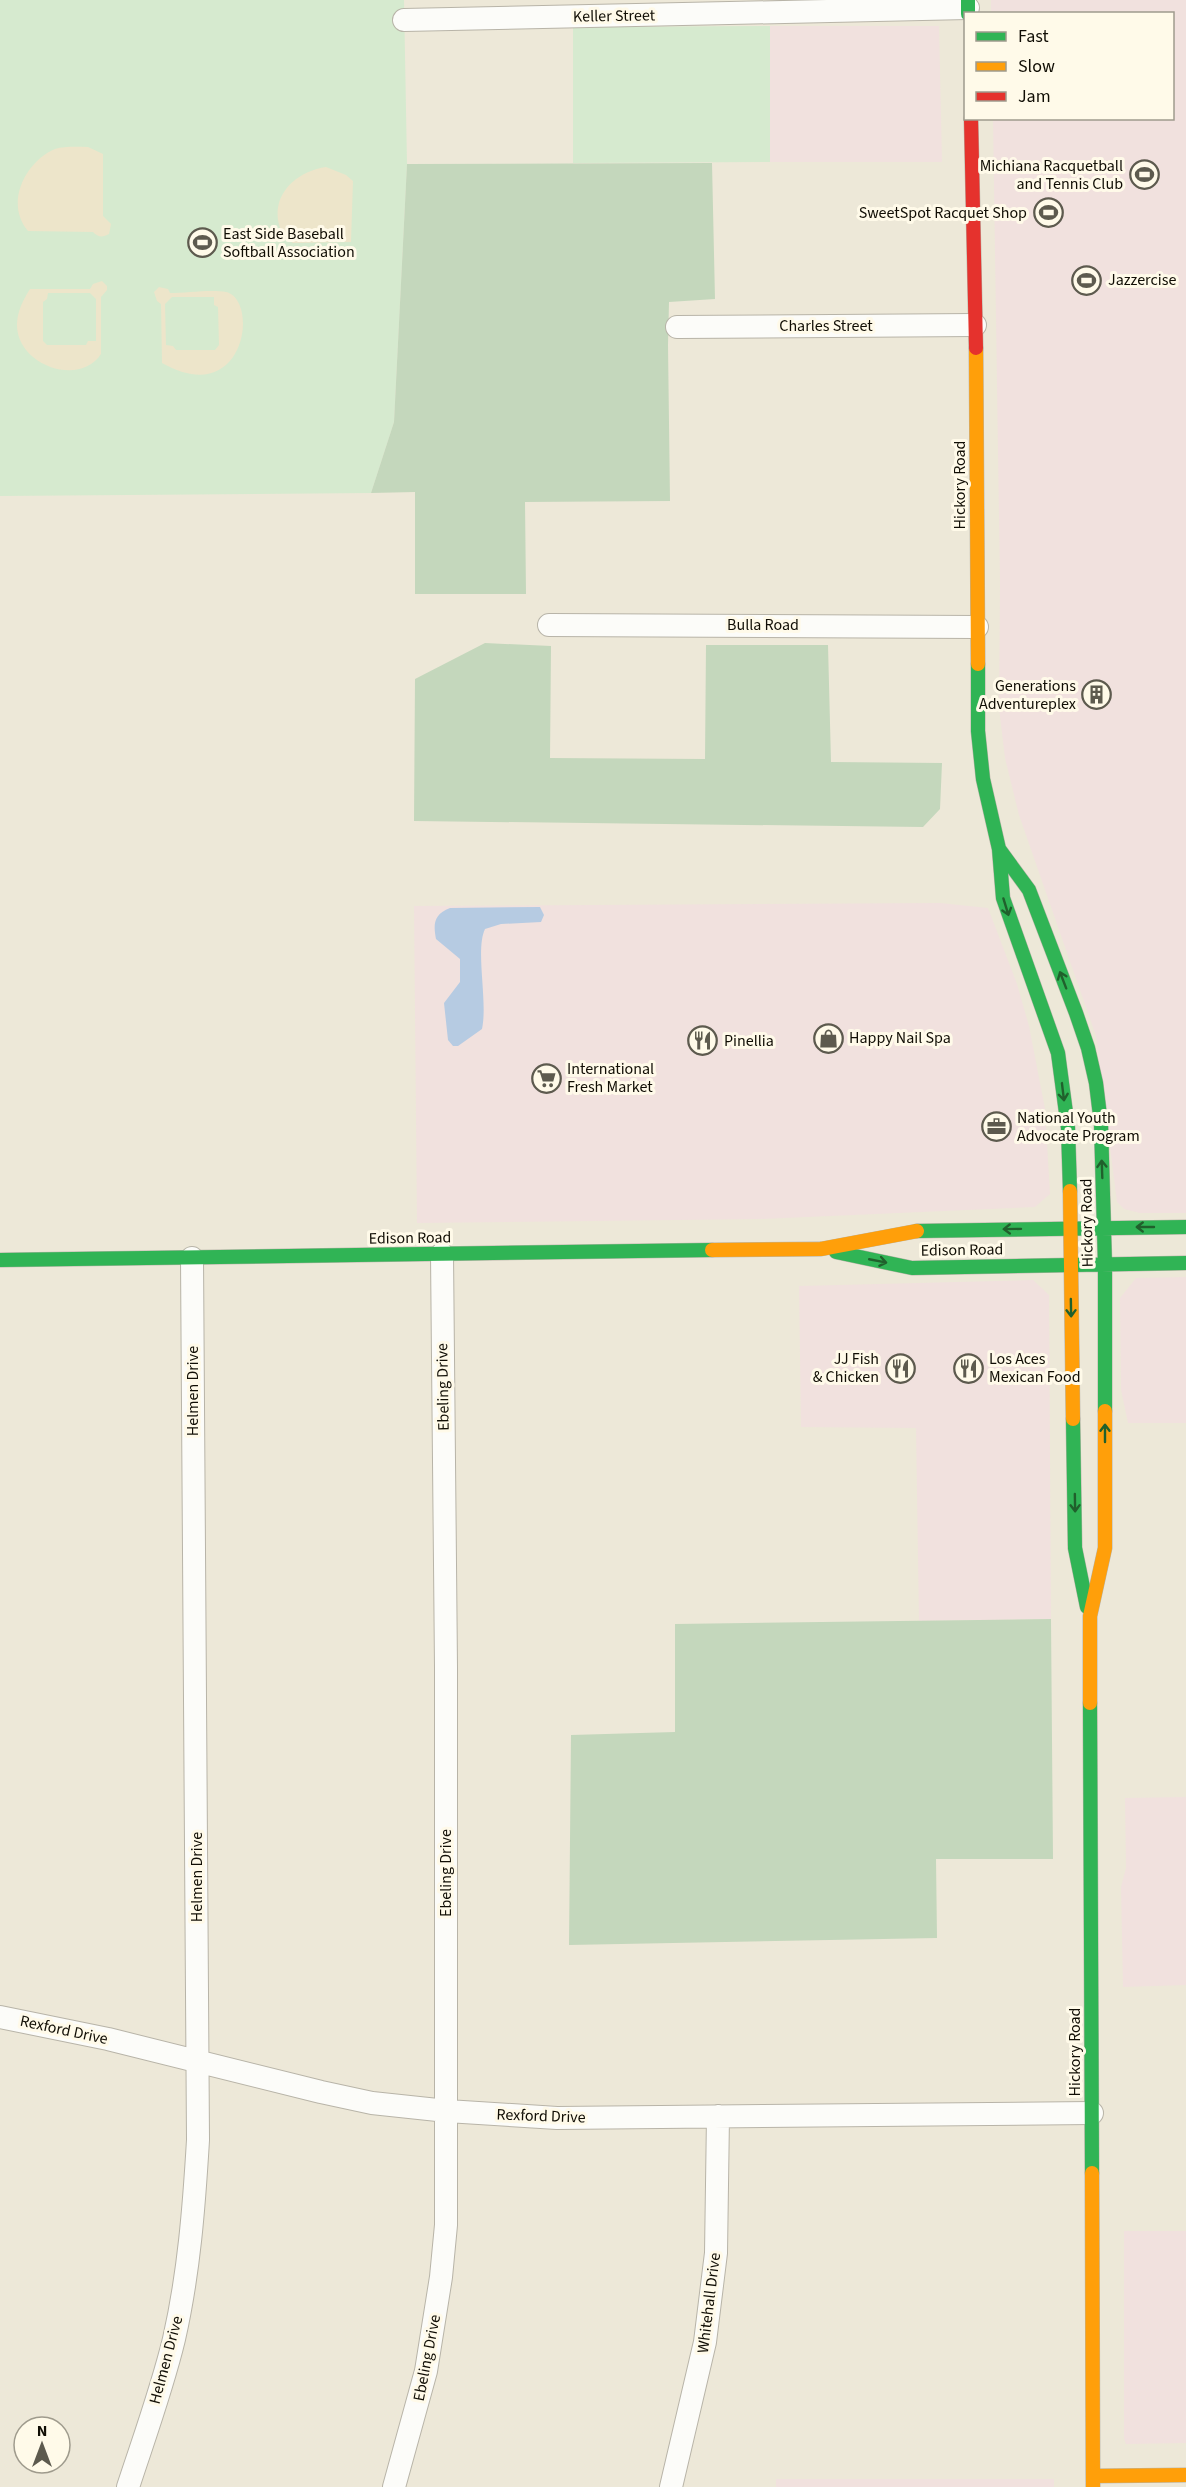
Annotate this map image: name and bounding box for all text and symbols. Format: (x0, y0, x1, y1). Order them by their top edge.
street label: Keller Street (573, 4, 656, 28)
legend (964, 12, 1174, 120)
text: Fast (1018, 24, 1049, 49)
text: Slow (1018, 54, 1055, 79)
text: Jam (1018, 84, 1051, 109)
place label: Michiana Racquetball and Tennis Club (980, 155, 1123, 195)
sports icon: Michiana Racquetball and Tennis Club (1128, 159, 1160, 191)
sports icon: SweetSpot Racquet Shop (1032, 197, 1064, 229)
place label: SweetSpot Racquet Shop (859, 202, 1027, 224)
place label: East Side Baseball Softball Association (223, 223, 355, 263)
sports icon: East Side Baseball Softball Association (186, 227, 218, 259)
sports icon: Jazzercise (1071, 264, 1103, 296)
place label: Jazzercise (1108, 269, 1176, 291)
street label: Charles Street (779, 315, 873, 337)
street label: Hickory Road (949, 441, 971, 529)
street label: Bulla Road (727, 614, 799, 636)
place label: Generations Adventureplex (979, 675, 1076, 715)
building icon: Generations Adventureplex (1081, 679, 1113, 711)
one-way arrow (1001, 897, 1012, 916)
one-way arrow (1057, 971, 1068, 989)
shop icon: Happy Nail Spa (812, 1022, 844, 1054)
restaurant icon: Pinellia (687, 1025, 719, 1057)
place label: Happy Nail Spa (849, 1027, 951, 1049)
place label: Pinellia (724, 1030, 774, 1052)
place label: International Fresh Market (567, 1058, 654, 1098)
supermarket icon: International Fresh Market (530, 1062, 562, 1094)
one-way arrow (1058, 1082, 1069, 1102)
place label: National Youth Advocate Program (1017, 1107, 1140, 1147)
office icon: National Youth Advocate Program (980, 1111, 1012, 1143)
one-way arrow (1097, 1160, 1108, 1180)
street label: Hickory Road (1075, 1178, 1099, 1268)
one-way arrow (1135, 1221, 1155, 1233)
one-way arrow (1003, 1223, 1023, 1235)
street label: Edison Road (368, 1226, 452, 1250)
street label: Edison Road (920, 1238, 1004, 1262)
one-way arrow (868, 1256, 887, 1267)
one-way arrow (1066, 1297, 1077, 1317)
street label: Ebeling Drive (431, 1343, 455, 1431)
street label: Helmen Drive (182, 1346, 204, 1436)
place label: JJ Fish & Chicken (813, 1348, 879, 1388)
place label: Los Aces Mexican Food (989, 1348, 1081, 1388)
restaurant icon: JJ Fish & Chicken (884, 1352, 916, 1384)
restaurant icon: Los Aces Mexican Food (952, 1352, 984, 1384)
one-way arrow (1099, 1424, 1111, 1444)
one-way arrow (1069, 1492, 1080, 1512)
street label: Ebeling Drive (435, 1829, 457, 1917)
street label: Helmen Drive (186, 1832, 208, 1922)
street label: Hickory Road (1064, 2008, 1086, 2096)
street label: Rexford Drive (18, 2010, 110, 2050)
street label: Rexford Drive (496, 2103, 586, 2129)
street label: Whitehall Drive (692, 2251, 726, 2355)
street label: Helmen Drive (144, 2313, 188, 2406)
street label: Ebeling Drive (408, 2313, 446, 2403)
north arrow (12, 2415, 72, 2475)
text: N (37, 2420, 47, 2442)

